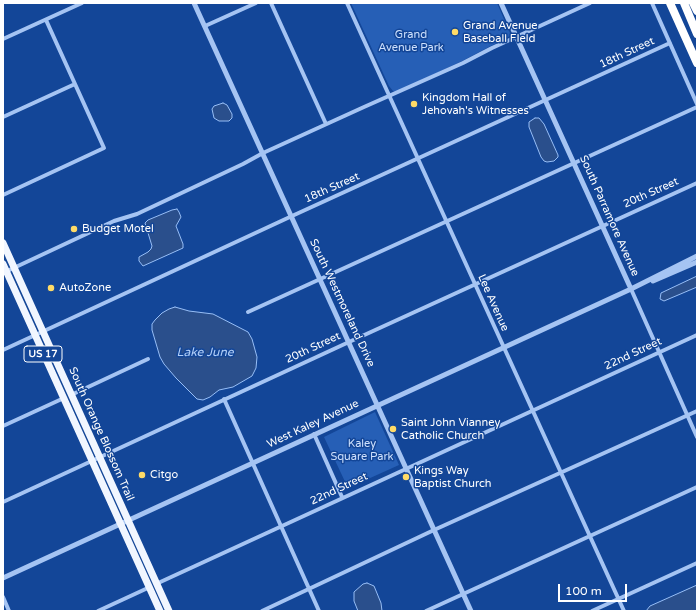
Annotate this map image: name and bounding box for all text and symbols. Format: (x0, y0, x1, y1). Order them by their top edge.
place label: Grand Avenue Baseball FIeld (463, 19, 538, 45)
marker: Grand Avenue Baseball FIeld (450, 27, 460, 37)
park label: Grand Avenue Park (378, 28, 444, 54)
street label: 18th Street (597, 35, 657, 71)
place label: Kingdom Hall of Jehovah's Witnesses (422, 91, 529, 117)
marker: Kingdom Hall of Jehovah's Witnesses (409, 99, 419, 109)
street label: South Parramore Avenue (576, 153, 642, 279)
street label: 18th Street (302, 170, 362, 206)
street label: 20th Street (621, 175, 681, 211)
place label: Budget Motel (82, 222, 154, 236)
marker: Budget Motel (69, 224, 79, 234)
street label: South Westmoreland Drive (306, 237, 378, 369)
street label: Lee Avenue (475, 272, 511, 334)
place label: AutoZone (59, 281, 111, 295)
marker: AutoZone (46, 283, 56, 293)
street label: 20th Street (283, 330, 343, 366)
street label: 22nd Street (602, 335, 664, 373)
road number: US 17 (24, 346, 62, 362)
water label: Lake June (177, 346, 233, 360)
street label: South Orange Blossom Trail (65, 365, 137, 503)
street label: West Kaley Avenue (265, 397, 361, 451)
place label: Saint John Vianney Catholic Church (401, 416, 500, 442)
marker: Saint John Vianney Catholic Church (388, 424, 398, 434)
park label: Kaley Square Park (330, 437, 394, 463)
place label: Kings Way Baptist Church (414, 464, 492, 490)
place label: Citgo (150, 468, 178, 482)
marker: Citgo (137, 470, 147, 480)
street label: 22nd Street (308, 470, 370, 508)
marker: Kings Way Baptist Church (401, 472, 411, 482)
scale bar (560, 576, 629, 602)
text: 100 m (565, 584, 602, 598)

